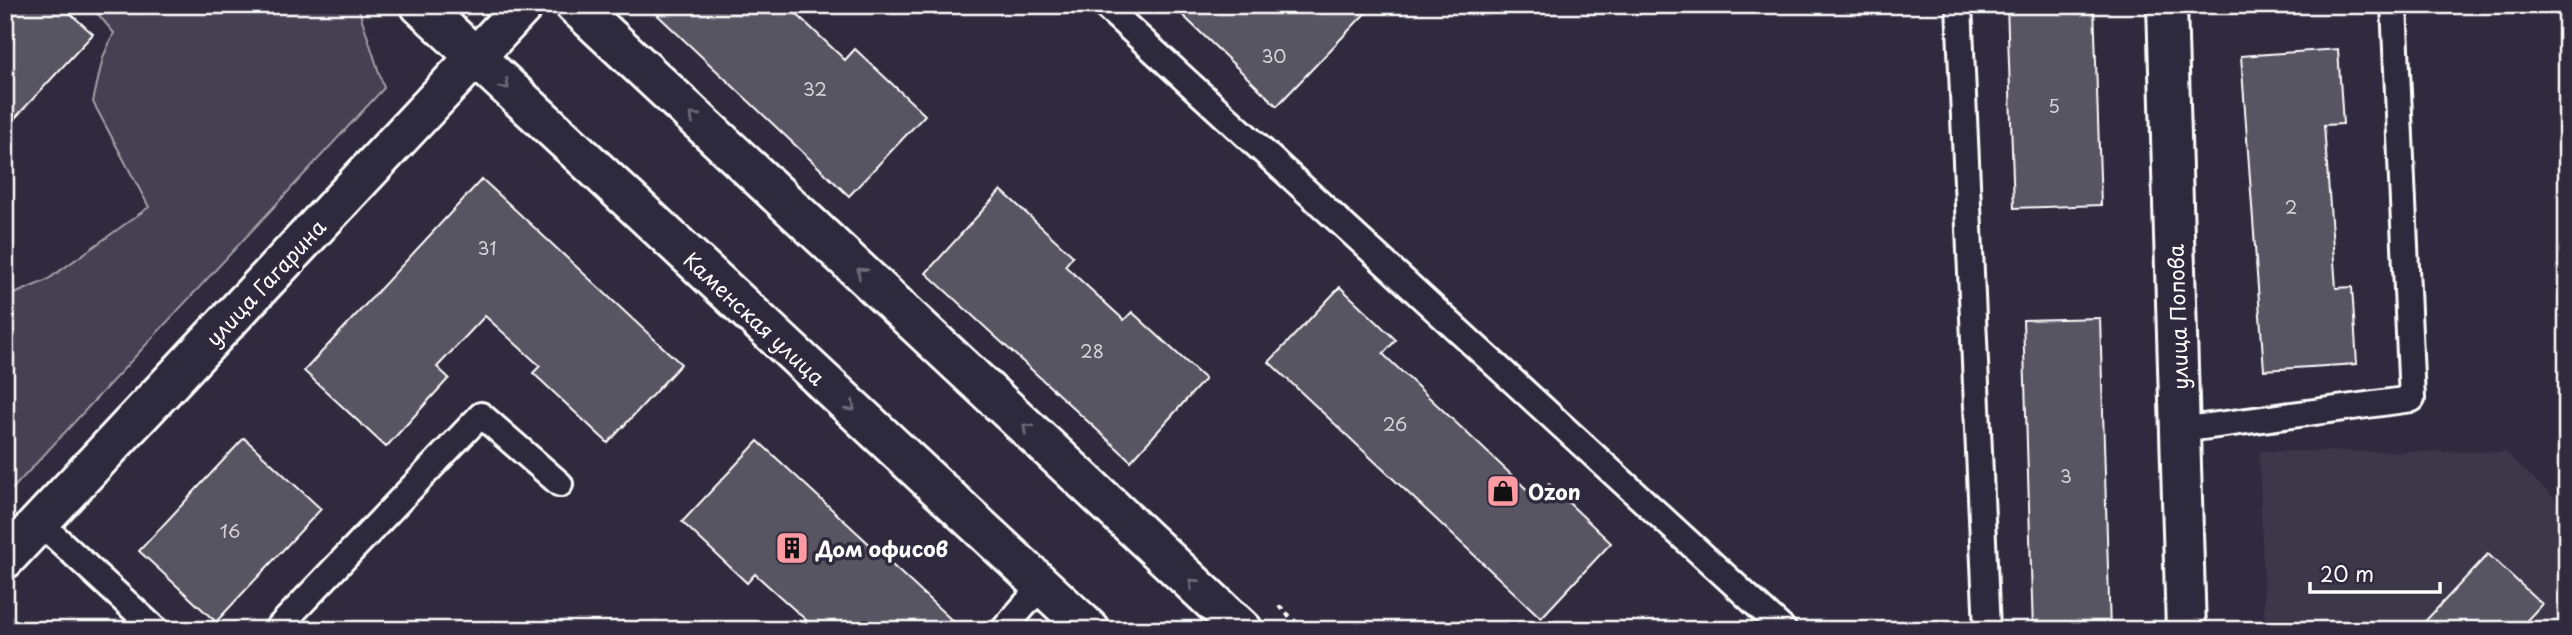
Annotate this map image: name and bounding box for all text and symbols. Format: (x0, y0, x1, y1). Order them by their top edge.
house number: 30 (1261, 42, 1287, 69)
house number: 32 (803, 75, 827, 102)
one-way arrow (497, 77, 510, 90)
house number: 5 (2048, 92, 2060, 119)
one-way arrow (690, 113, 703, 125)
house number: 2 (2285, 193, 2297, 220)
street label: улица Гагарина (197, 211, 333, 353)
house number: 31 (478, 234, 496, 261)
street label: Каменская улица (677, 244, 834, 393)
street label: улица Попова (2158, 244, 2196, 390)
one-way arrow (856, 268, 869, 281)
house number: 28 (1080, 337, 1104, 364)
one-way arrow (843, 399, 856, 412)
house number: 26 (1383, 410, 1407, 437)
one-way arrow (1022, 423, 1035, 436)
house number: 3 (2060, 462, 2072, 489)
shop icon: Ozon (1484, 472, 1522, 510)
place label: Ozon (1528, 475, 1581, 507)
house number: 16 (220, 517, 240, 544)
building icon: Дом офисов (773, 529, 811, 567)
place label: Дом офисов (815, 532, 948, 564)
scale bar (2310, 551, 2439, 595)
text: 20 m (2320, 557, 2374, 589)
one-way arrow (1188, 579, 1201, 592)

